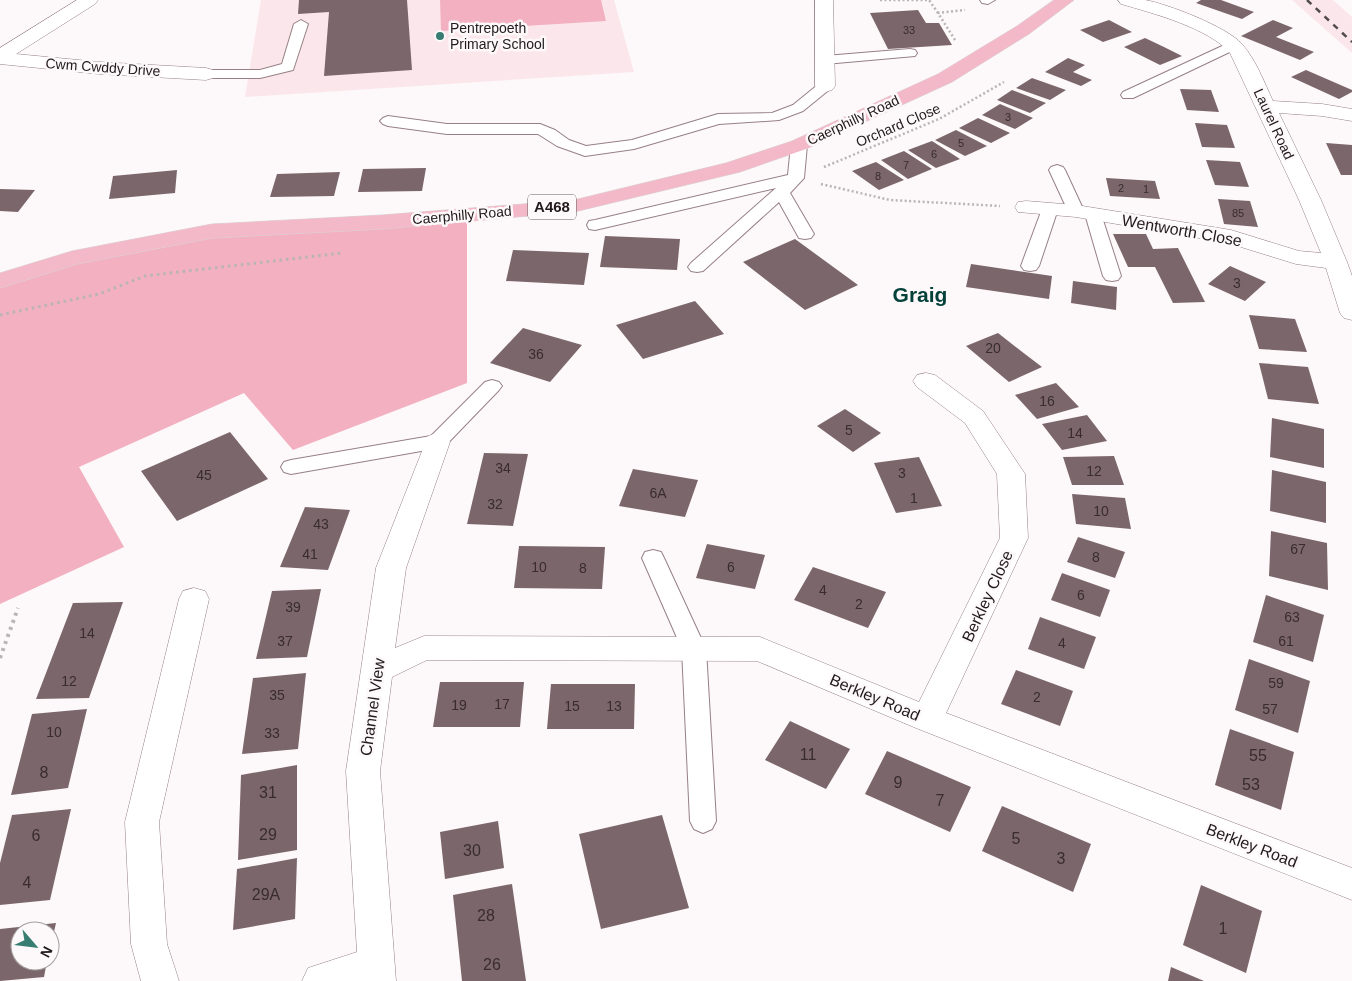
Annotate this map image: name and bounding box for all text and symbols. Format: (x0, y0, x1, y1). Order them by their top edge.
place label: Pentrepoeth Primary School (450, 20, 545, 52)
house number: 33 (903, 24, 915, 36)
marker: Pentrepoeth Primary School (434, 30, 446, 42)
street label: Cwm Cwddy Drive (45, 55, 161, 79)
street label: Laurel Road (1251, 86, 1297, 162)
street label: Caerphilly Road (804, 92, 902, 148)
street label: Orchard Close (853, 100, 943, 150)
house number: 3 (1005, 111, 1011, 123)
house number: 5 (958, 137, 964, 149)
house number: 6 (931, 148, 937, 160)
house number: 7 (903, 159, 909, 171)
house number: 8 (875, 170, 881, 182)
house number: 2 (1118, 182, 1124, 194)
house number: 1 (1143, 183, 1149, 195)
road number: A468 (528, 194, 576, 220)
street label: Caerphilly Road (412, 203, 512, 227)
house number: 85 (1232, 207, 1244, 219)
street label: Wentworth Close (1121, 212, 1243, 249)
house number: 3 (1233, 275, 1241, 291)
district label: Graig (893, 283, 947, 306)
house number: 20 (985, 340, 1001, 356)
house number: 36 (528, 346, 544, 362)
house number: 16 (1039, 393, 1055, 409)
house number: 5 (845, 422, 853, 438)
house number: 14 (1067, 425, 1083, 441)
house number: 34 (495, 460, 511, 476)
house number: 12 (1086, 463, 1102, 479)
house number: 3 (898, 465, 906, 481)
house number: 45 (196, 467, 212, 483)
house number: 6A (649, 485, 667, 501)
house number: 1 (910, 490, 918, 506)
house number: 32 (487, 496, 503, 512)
house number: 10 (1093, 503, 1109, 519)
house number: 43 (313, 516, 329, 532)
house number: 67 (1290, 541, 1306, 557)
house number: 41 (302, 546, 318, 562)
street label: Berkley Close (959, 548, 1016, 645)
house number: 8 (1092, 549, 1100, 565)
house number: 10 (531, 559, 547, 575)
house number: 6 (727, 559, 735, 575)
house number: 8 (579, 560, 587, 576)
house number: 4 (819, 582, 827, 598)
house number: 6 (1077, 587, 1085, 603)
house number: 2 (855, 596, 863, 612)
house number: 39 (285, 599, 301, 615)
house number: 63 (1284, 609, 1300, 625)
house number: 14 (79, 625, 95, 641)
house number: 37 (277, 633, 293, 649)
house number: 61 (1278, 633, 1294, 649)
house number: 4 (1058, 635, 1066, 651)
street label: Channel View (357, 657, 388, 757)
street label: Berkley Road (827, 671, 922, 724)
house number: 12 (61, 673, 77, 689)
house number: 59 (1268, 675, 1284, 691)
house number: 35 (269, 687, 285, 703)
house number: 2 (1033, 689, 1041, 705)
house number: 17 (494, 696, 510, 712)
house number: 19 (451, 697, 467, 713)
house number: 15 (564, 698, 580, 714)
house number: 13 (606, 698, 622, 714)
house number: 57 (1262, 701, 1278, 717)
house number: 10 (46, 724, 62, 740)
house number: 33 (264, 725, 280, 741)
house number: 11 (800, 746, 816, 763)
house number: 55 (1249, 747, 1267, 764)
house number: 8 (40, 764, 49, 781)
house number: 9 (894, 774, 903, 791)
house number: 53 (1242, 776, 1260, 793)
house number: 31 (259, 784, 277, 801)
house number: 7 (936, 792, 945, 809)
street label: Berkley Road (1204, 820, 1300, 871)
house number: 29 (259, 826, 277, 843)
house number: 6 (32, 827, 41, 844)
house number: 5 (1012, 830, 1021, 847)
house number: 30 (463, 842, 481, 859)
house number: 3 (1057, 850, 1066, 867)
house number: 4 (23, 874, 32, 891)
house number: 29A (252, 886, 281, 903)
house number: 28 (477, 907, 495, 924)
house number: 1 (1219, 920, 1228, 937)
north arrow (10, 921, 60, 971)
text: N (37, 944, 56, 960)
house number: 26 (483, 956, 501, 973)

